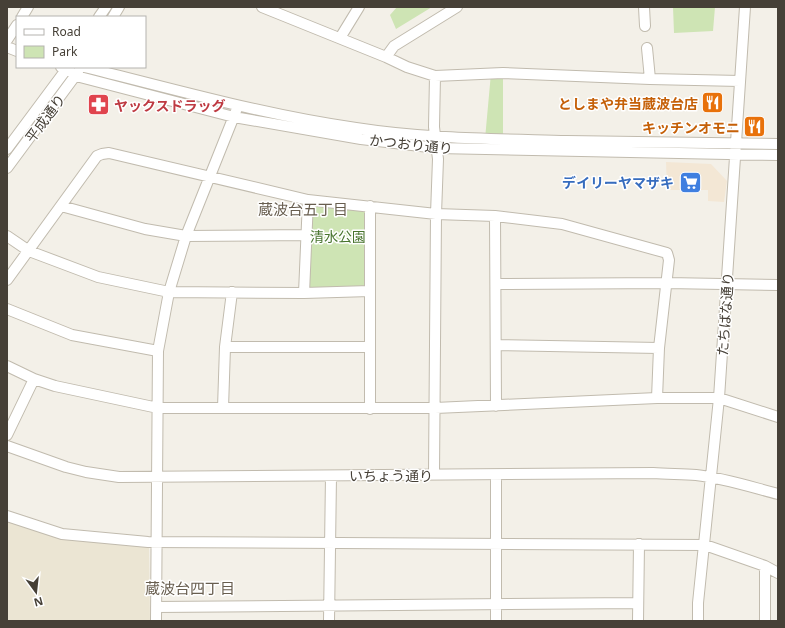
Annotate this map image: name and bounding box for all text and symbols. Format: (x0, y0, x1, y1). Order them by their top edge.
legend (16, 16, 146, 68)
text: Road (52, 23, 81, 40)
text: Park (52, 43, 78, 60)
street label: 平成通り (21, 90, 69, 146)
restaurant icon: としまや弁当蔵波台店 (700, 90, 726, 116)
pharmacy icon: ヤックスドラッグ (85, 92, 111, 118)
place label: としまや弁当蔵波台店 (558, 94, 698, 113)
place label: ヤックスドラッグ (114, 96, 226, 115)
restaurant icon: キッチンオモニ (742, 114, 768, 140)
place label: キッチンオモニ (642, 118, 740, 137)
street label: かつおり通り (368, 130, 454, 158)
supermarket icon: デイリーヤマザキ (677, 169, 703, 195)
place label: デイリーヤマザキ (562, 173, 674, 192)
district label: 蔵波台五丁目 (258, 199, 348, 219)
park label: 清水公園 (310, 227, 366, 246)
street label: たちばな通り (713, 271, 737, 357)
street label: いちょう通り (349, 466, 433, 485)
north arrow (16, 572, 56, 612)
district label: 蔵波台四丁目 (145, 578, 235, 598)
text: N (32, 594, 45, 611)

